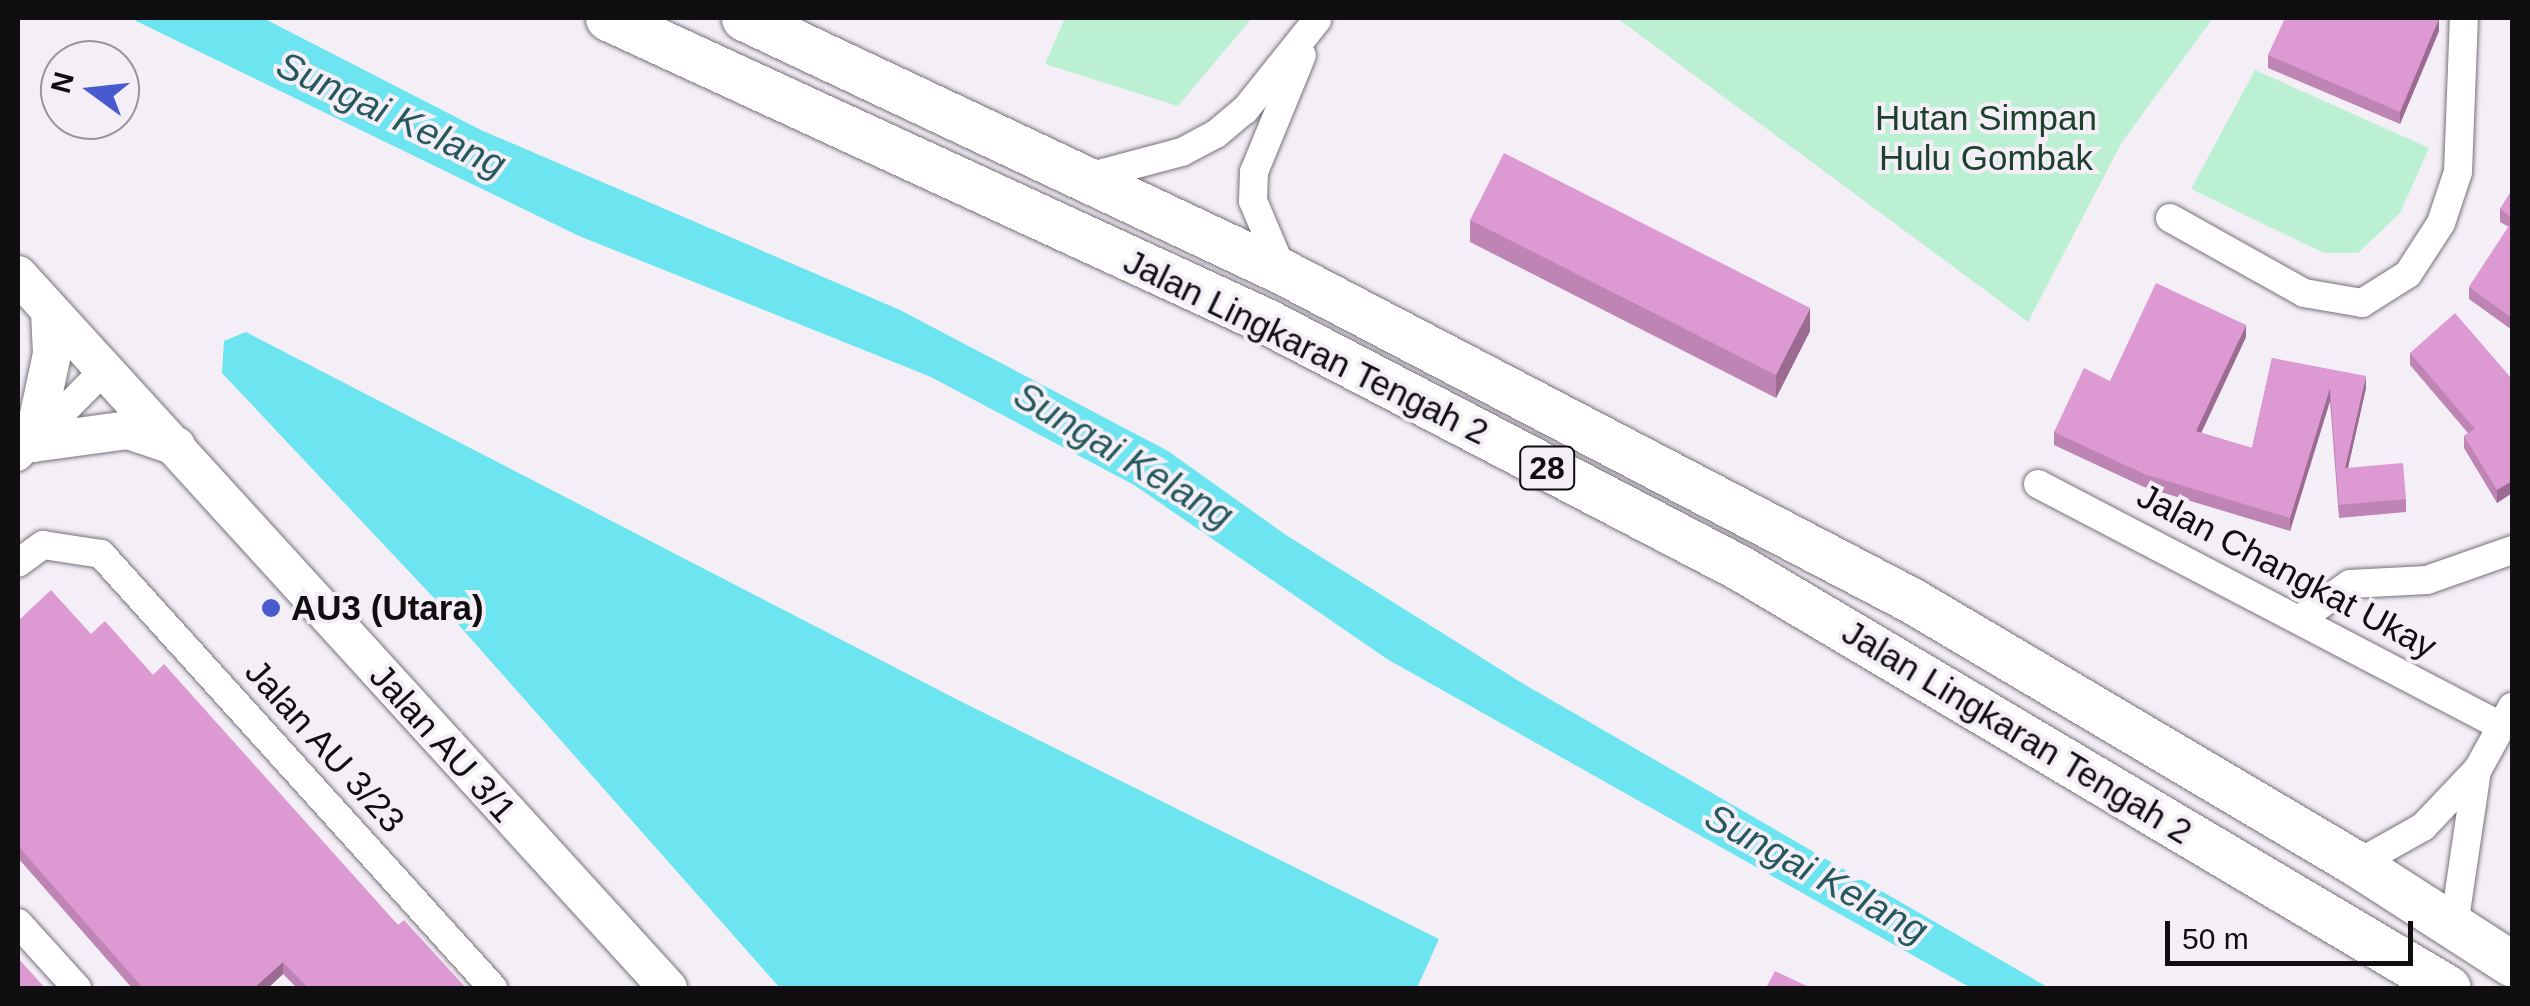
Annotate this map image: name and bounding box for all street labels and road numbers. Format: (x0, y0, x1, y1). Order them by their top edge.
street label: Jalan Lingkaran Tengah 2 (1117, 240, 1495, 454)
road number: 28 (1517, 441, 1577, 495)
street label: Jalan Changkat Ukay (2130, 474, 2444, 668)
street label: Jalan Lingkaran Tengah 2 (1834, 611, 2200, 853)
street label: Jalan AU 3/23 (236, 650, 414, 842)
street label: Jalan AU 3/1 (360, 654, 526, 832)

